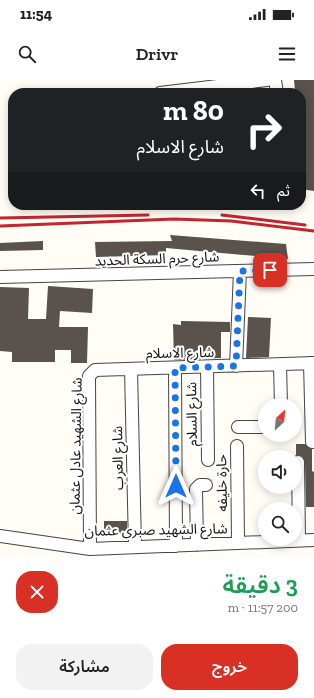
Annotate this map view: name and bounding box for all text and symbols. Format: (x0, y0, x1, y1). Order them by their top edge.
text: 11:54 (20, 5, 52, 23)
icon: search (16, 43, 38, 65)
text: Drivr (136, 43, 178, 65)
icon: menu (276, 43, 298, 65)
text: 80 m (163, 94, 224, 127)
icon: right (238, 104, 290, 156)
text: شارع الاسلام (136, 136, 224, 158)
icon: left (247, 180, 269, 202)
text: ثم (277, 182, 290, 200)
street label: شارع حرم السكة الحديد (94, 248, 220, 272)
pin (253, 253, 287, 287)
icon: arrive (259, 259, 281, 281)
street label: شارع الاسلام (146, 344, 214, 364)
street label: شارع الشهيد عادل عثمان (66, 377, 88, 515)
street label: شارع السلام (183, 382, 203, 446)
north arrow (258, 398, 302, 442)
map controls (258, 398, 302, 546)
street label: شارع العرب (109, 426, 129, 490)
button: sound (258, 450, 302, 494)
street label: حارة خليفه (213, 454, 231, 512)
position arrow (155, 465, 197, 507)
button: search (258, 502, 302, 546)
street label: شارع الشهيد صبرى عثمان (84, 520, 228, 542)
text: 3 دقيقة (223, 570, 298, 599)
button: close (16, 571, 58, 613)
text: 200 m · 11:57 (228, 600, 298, 615)
button: مشاركة (16, 644, 153, 690)
button: خروج (161, 644, 298, 690)

